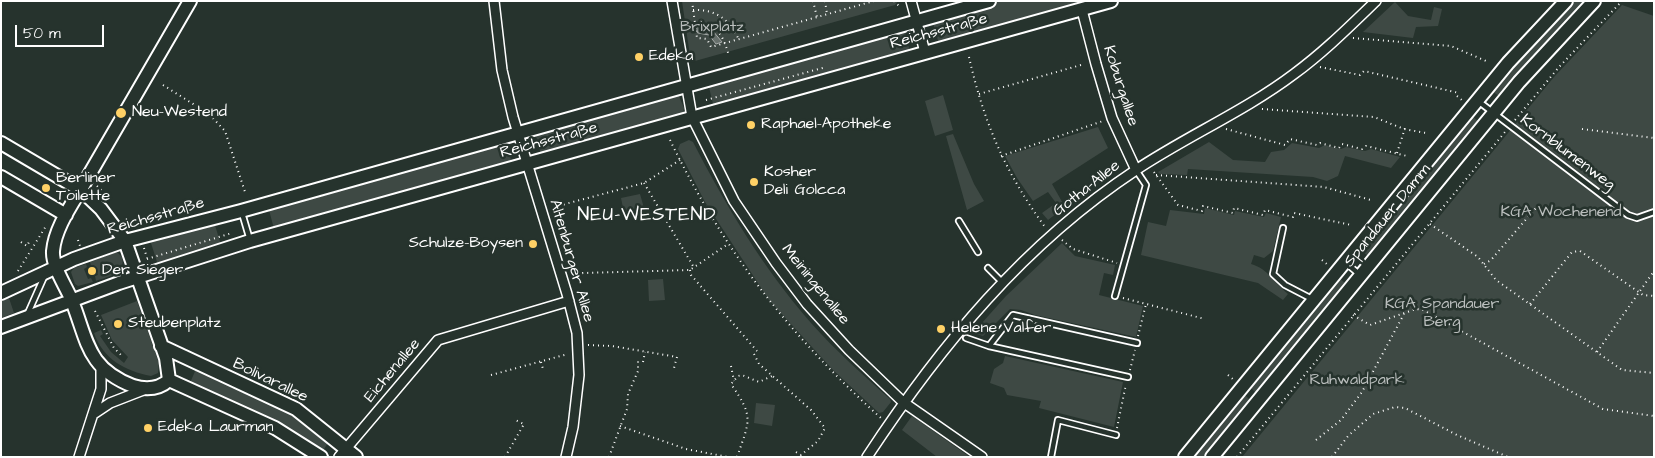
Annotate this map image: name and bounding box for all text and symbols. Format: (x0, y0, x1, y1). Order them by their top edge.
street label: Reichsstraße (888, 10, 990, 54)
scale bar (18, 15, 106, 47)
park label: Brixplatz (680, 18, 744, 38)
text: 50 m (23, 23, 61, 44)
street label: Koburgallee (1098, 43, 1142, 129)
place label: Edeka (649, 47, 693, 67)
marker: Edeka (633, 51, 645, 63)
place label: Neu-Westend (132, 103, 227, 123)
marker: Neu-Westend (114, 106, 128, 120)
street label: Kornblumenweg (1516, 111, 1618, 195)
place label: Raphael-Apotheke (761, 115, 891, 135)
street label: Reichsstraße (498, 119, 600, 163)
marker: Raphael-Apotheke (745, 119, 757, 131)
street label: Gotha-Allee (1050, 157, 1124, 221)
street label: Spandauer Damm (1341, 161, 1435, 271)
place label: Kosher Deli Golcca (764, 163, 845, 201)
place label: Berliner Toilette (56, 169, 115, 207)
marker: Kosher Deli Golcca (748, 176, 760, 188)
marker: Berliner Toilette (40, 182, 52, 194)
street label: Reichsstraße (105, 194, 207, 240)
street label: Altenburger Allee (544, 198, 598, 324)
park label: KGA Wochenend (1500, 203, 1622, 223)
district label: NEU-WESTEND (576, 205, 718, 227)
place label: Schulze-Boysen (409, 234, 523, 254)
marker: Schulze-Boysen (527, 238, 539, 250)
street label: Meiningenallee (777, 241, 853, 329)
place label: Der Sieger (102, 261, 183, 281)
marker: Der Sieger (86, 265, 98, 277)
park label: KGA Spandauer Berg (1385, 295, 1499, 333)
place label: Steubenplatz (128, 314, 221, 334)
marker: Steubenplatz (112, 318, 124, 330)
place label: Helene Valfer (951, 319, 1051, 339)
marker: Helene Valfer (935, 323, 947, 335)
street label: Eichenallee (361, 335, 425, 407)
street label: Bolivarallee (229, 355, 311, 407)
park label: Ruhwaldpark (1310, 371, 1404, 391)
place label: Edeka Laurman (158, 418, 273, 438)
marker: Edeka Laurman (142, 422, 154, 434)

